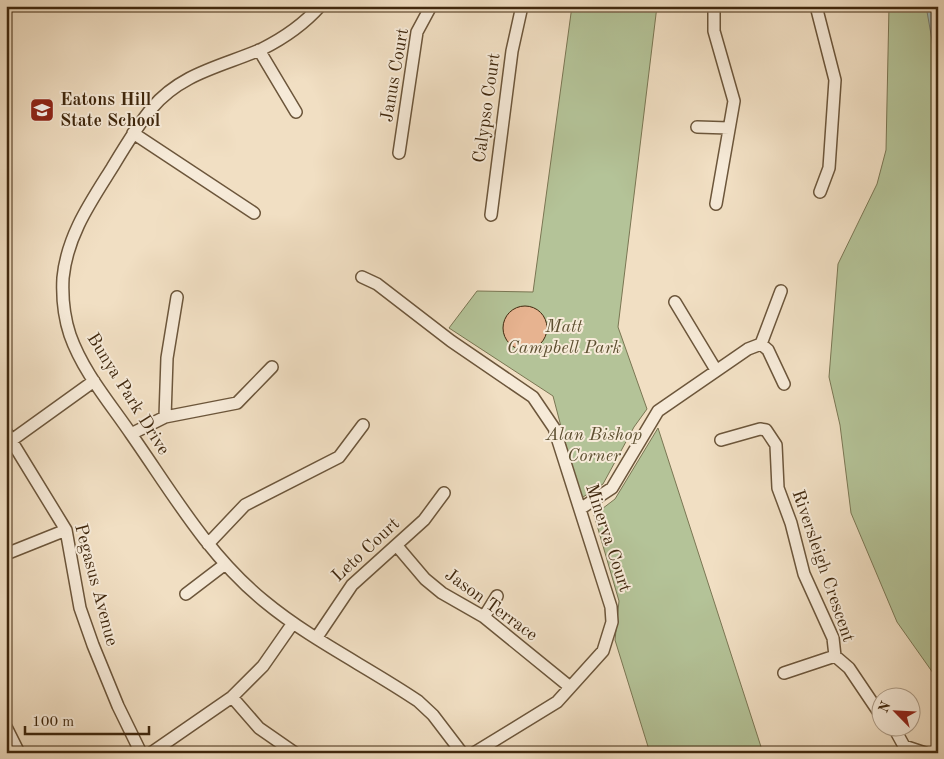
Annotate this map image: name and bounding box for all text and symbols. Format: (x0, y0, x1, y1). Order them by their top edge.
street label: Janus Court (378, 27, 412, 123)
street label: Calypso Court (470, 52, 504, 164)
place label: Eatons Hill State School (60, 91, 161, 130)
school or university icon: Eatons Hill State School (29, 97, 55, 123)
park label: Matt Campbell Park (507, 318, 621, 357)
street label: Bunya Park Drive (83, 330, 173, 458)
park label: Alan Bishop Corner (545, 426, 643, 465)
street label: Minerva Court (582, 482, 634, 594)
street label: Riversleigh Crescent (788, 487, 858, 645)
street label: Leto Court (329, 514, 403, 586)
street label: Pegasus Avenue (71, 522, 121, 648)
street label: Jason Terrace (441, 565, 541, 645)
north arrow (872, 686, 922, 736)
text: N (876, 699, 894, 715)
scale bar (25, 704, 149, 736)
text: 100 m (32, 715, 74, 730)

